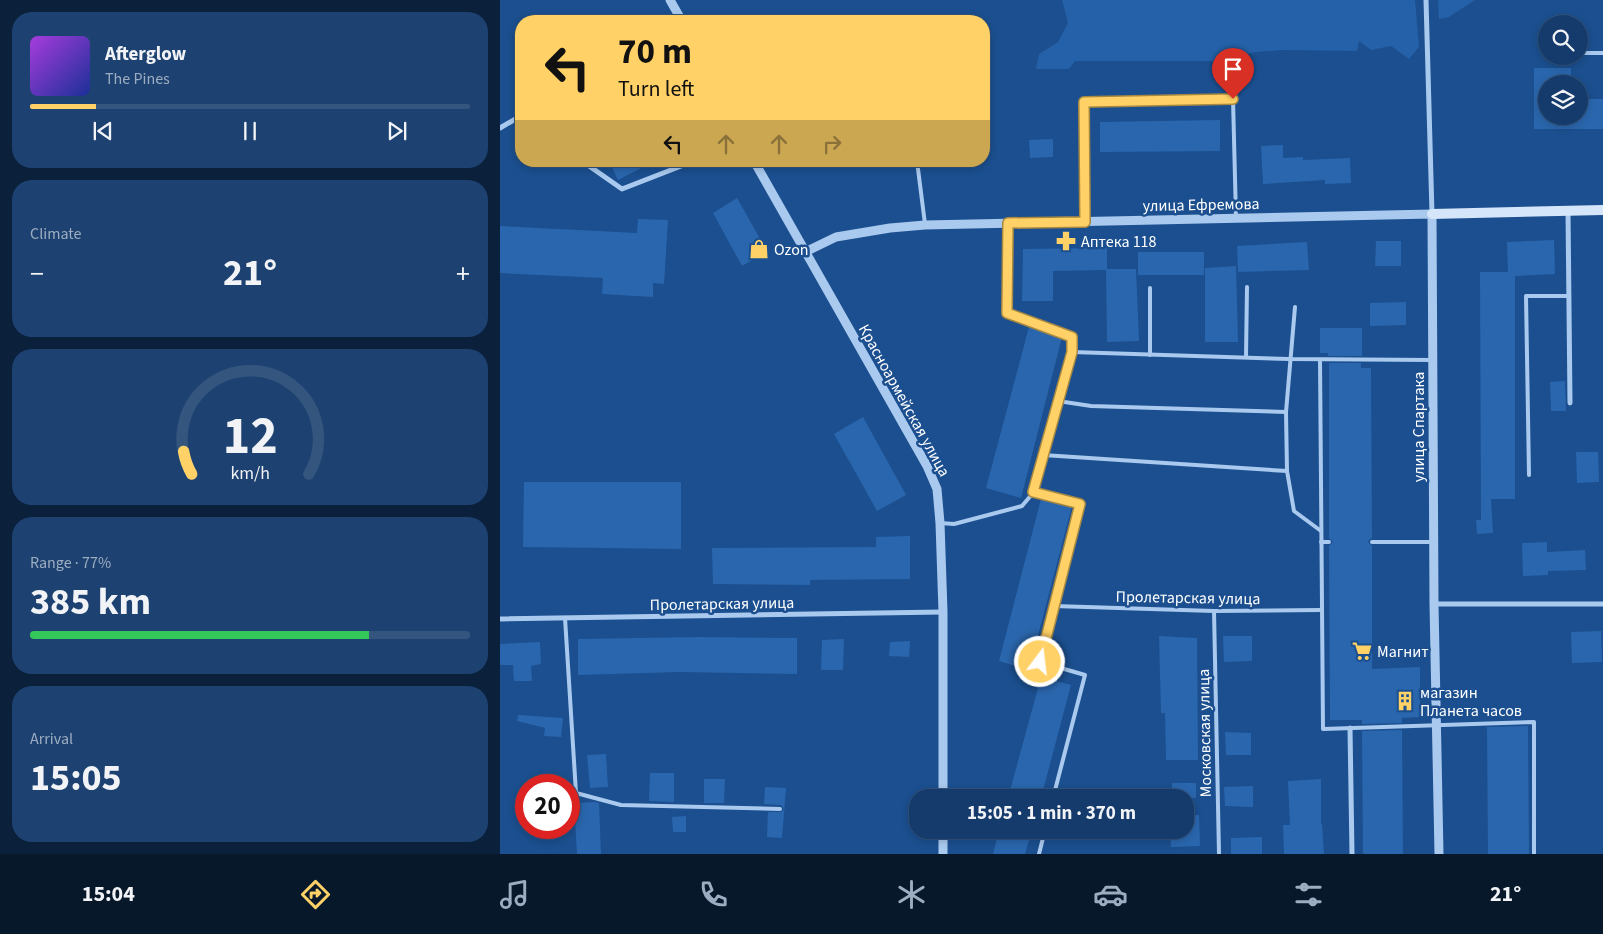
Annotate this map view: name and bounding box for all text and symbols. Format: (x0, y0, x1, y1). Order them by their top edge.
map controls (1538, 15, 1588, 125)
button: search (1538, 15, 1588, 65)
text: 70 m (618, 27, 692, 77)
icon: left (535, 35, 600, 100)
text: Afterglow (105, 41, 186, 68)
pin (1212, 48, 1254, 99)
icon: arrive (1219, 55, 1247, 83)
text: The Pines (105, 68, 170, 90)
text: Turn left (618, 73, 694, 105)
button: layers (1538, 75, 1588, 125)
icon: previous (89, 117, 117, 145)
icon: pause (236, 117, 264, 145)
icon: next (383, 117, 411, 145)
icon: left (659, 130, 687, 158)
icon: ahead (712, 130, 740, 158)
icon: ahead (765, 130, 793, 158)
icon: right (818, 130, 846, 158)
street label: улица Ефремова (1142, 193, 1260, 217)
text: Climate (30, 223, 81, 245)
pharmacy icon: Аптека 118 (1055, 230, 1077, 252)
place label: Аптека 118 (1081, 231, 1157, 253)
shop icon: Ozon (748, 238, 770, 260)
place label: Ozon (774, 239, 809, 261)
text: 21° (223, 246, 277, 300)
text: − (30, 254, 44, 294)
text: + (456, 254, 470, 294)
street label: Красноармейская улица (853, 320, 955, 481)
street label: улица Спартака (1408, 372, 1430, 482)
text: 12 (223, 400, 277, 474)
text: km/h (230, 461, 270, 486)
text: Range · 77% (30, 552, 111, 574)
text: 385 km (30, 575, 151, 629)
street label: Пролетарская улица (1115, 586, 1260, 610)
street label: Пролетарская улица (650, 592, 795, 616)
position arrow (1013, 635, 1065, 687)
supermarket icon: Магнит (1351, 640, 1373, 662)
place label: Магнит (1377, 641, 1429, 663)
street label: Московская улица (1193, 669, 1217, 797)
place label: магазин Планета часов (1420, 682, 1522, 722)
building icon: магазин Планета часов (1394, 690, 1416, 712)
text: Arrival (30, 728, 73, 750)
text: 15:05 (30, 751, 122, 805)
speed limit sign: 20 (515, 774, 580, 839)
text: 15:05 · 1 min · 370 m (967, 800, 1136, 827)
icon: directions (298, 877, 333, 912)
icon: music (497, 877, 532, 912)
icon: phone (696, 877, 731, 912)
icon: climate (894, 877, 929, 912)
icon: car (1093, 877, 1128, 912)
icon: filters (1291, 877, 1326, 912)
text: 15:04 (82, 878, 135, 910)
text: 21° (1490, 878, 1521, 910)

